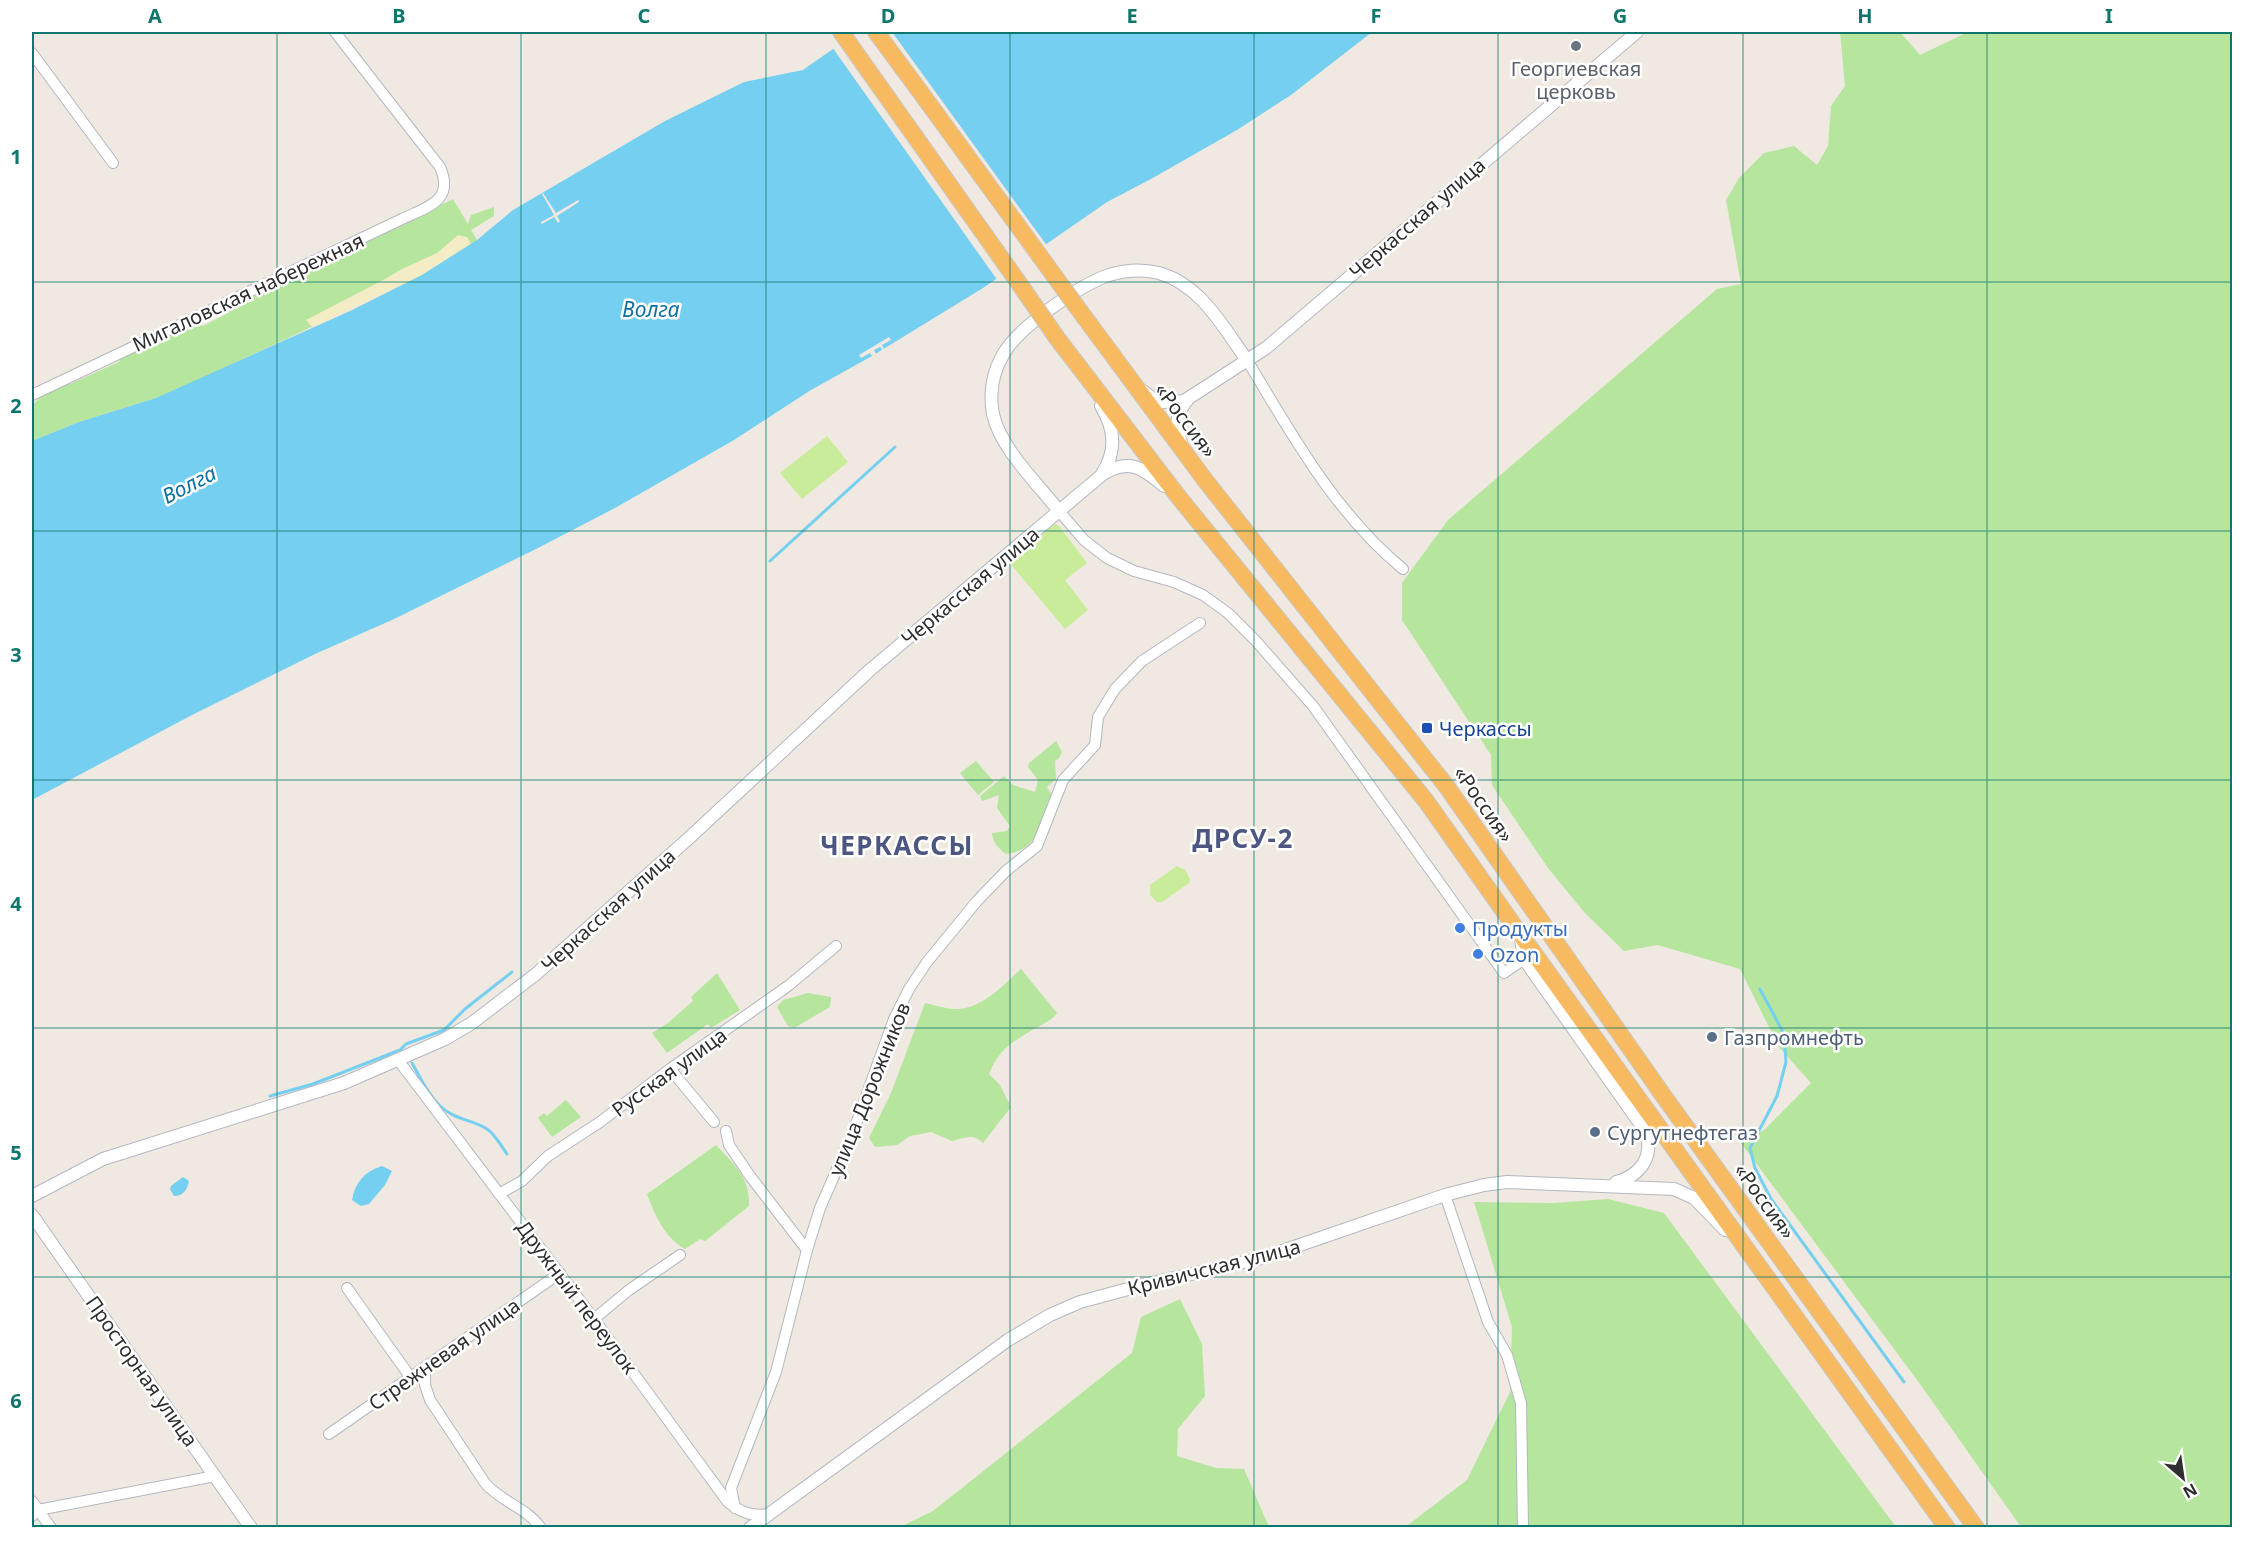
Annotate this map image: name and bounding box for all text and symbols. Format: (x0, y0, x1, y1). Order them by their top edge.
text: A (148, 2, 162, 29)
text: B (392, 2, 406, 29)
text: C (638, 2, 651, 29)
text: D (881, 2, 895, 29)
text: E (1126, 2, 1138, 29)
text: F (1371, 2, 1381, 29)
text: G (1613, 2, 1627, 29)
text: H (1857, 2, 1873, 29)
text: I (2105, 2, 2113, 29)
marker: Георгиевская церковь (1569, 39, 1583, 53)
place label: Георгиевская церковь (1511, 55, 1641, 105)
text: 1 (10, 143, 22, 170)
street label: Черкасская улица (1343, 151, 1491, 285)
street label: Мигаловская набережная (128, 226, 368, 358)
water label: Волга (622, 295, 680, 323)
street label: «Россия» (1149, 377, 1223, 463)
text: 2 (10, 392, 22, 419)
water label: Волга (157, 458, 221, 509)
street label: Черкасская улица (895, 520, 1045, 652)
text: 3 (10, 641, 22, 668)
place label: Черкассы (1439, 715, 1532, 742)
marker: Черкассы (1420, 721, 1434, 735)
street label: «Россия» (1448, 760, 1520, 848)
district label: ДРСУ-2 (1192, 820, 1294, 856)
district label: ЧЕРКАССЫ (820, 827, 974, 863)
street label: Черкасская улица (535, 842, 681, 978)
text: 4 (10, 890, 22, 917)
place label: Продукты (1472, 915, 1568, 942)
marker: Продукты (1453, 921, 1467, 935)
place label: Ozon (1490, 941, 1539, 968)
marker: Ozon (1471, 947, 1485, 961)
street label: улица Дорожников (822, 998, 916, 1180)
street label: Русская улица (606, 1021, 732, 1123)
place label: Газпромнефть (1724, 1024, 1864, 1051)
marker: Газпромнефть (1705, 1030, 1719, 1044)
place label: Сургутнефтегаз (1607, 1119, 1758, 1146)
marker: Сургутнефтегаз (1588, 1125, 1602, 1139)
text: 5 (10, 1139, 22, 1166)
street label: «Россия» (1728, 1158, 1802, 1244)
street label: Дружный переулок (510, 1215, 644, 1380)
street label: Кривичская улица (1125, 1232, 1303, 1302)
street label: Просторная улица (80, 1290, 204, 1452)
street label: Стрежневая улица (363, 1292, 525, 1416)
text: 6 (10, 1387, 22, 1414)
north arrow (2153, 1448, 2213, 1508)
text: N (2179, 1478, 2201, 1504)

